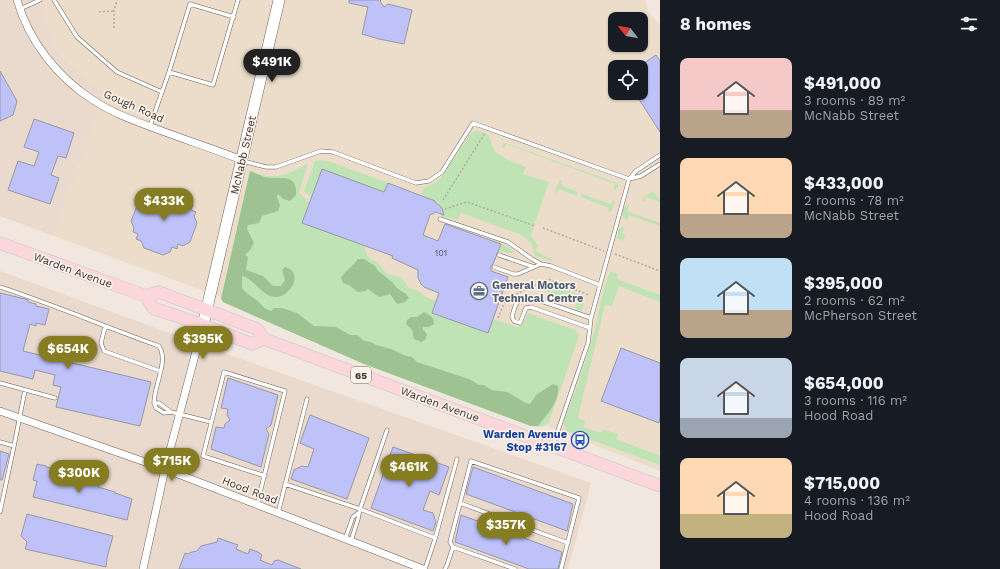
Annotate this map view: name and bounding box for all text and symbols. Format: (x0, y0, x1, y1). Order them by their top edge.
north arrow (608, 12, 648, 52)
map controls (608, 12, 648, 100)
icon: filters (958, 13, 980, 35)
text: 8 homes (680, 14, 751, 34)
pin: $491K (244, 49, 300, 83)
text: $491K (252, 54, 292, 69)
button: locate (608, 60, 648, 100)
text: $491,000 (804, 73, 881, 93)
icon: home (712, 74, 760, 122)
street label: Gough Road (102, 87, 166, 126)
text: 3 rooms · 89 m² (804, 93, 905, 108)
text: McNabb Street (804, 108, 899, 123)
street label: McNabb Street (228, 114, 259, 196)
text: $433,000 (804, 173, 884, 193)
icon: home (712, 174, 760, 222)
pin: $433K (136, 188, 192, 222)
text: $433K (143, 193, 185, 208)
text: 2 rooms · 78 m² (804, 193, 904, 208)
text: McNabb Street (804, 208, 899, 223)
house number: 101 (435, 248, 447, 258)
street label: Warden Avenue (32, 250, 114, 291)
text: $395,000 (804, 273, 883, 293)
icon: home (712, 274, 760, 322)
place label: General Motors Technical Centre (492, 279, 583, 305)
office icon: General Motors Technical Centre (469, 281, 489, 301)
text: 2 rooms · 62 m² (804, 293, 905, 308)
text: McPherson Street (804, 308, 917, 323)
pin: $395K (175, 326, 231, 360)
text: $395K (183, 331, 223, 346)
pin: $654K (40, 336, 96, 370)
text: $654K (47, 341, 89, 356)
road number: 65 (351, 367, 371, 383)
text: $654,000 (804, 373, 884, 393)
icon: home (712, 374, 760, 422)
street label: Warden Avenue (399, 384, 481, 425)
text: 3 rooms · 116 m² (804, 393, 907, 408)
text: Hood Road (804, 408, 873, 423)
place label: Warden Avenue Stop #3167 (483, 428, 567, 454)
bus stop icon: Warden Avenue Stop #3167 (570, 430, 590, 450)
pin: $715K (144, 448, 200, 482)
text: $715K (153, 453, 191, 468)
pin: $461K (381, 454, 437, 488)
text: $461K (389, 459, 429, 474)
pin: $300K (51, 460, 107, 494)
text: $300K (58, 465, 100, 480)
text: $715,000 (804, 473, 880, 493)
street label: Hood Road (220, 474, 280, 507)
icon: home (712, 474, 760, 522)
text: 4 rooms · 136 m² (804, 493, 910, 508)
text: Hood Road (804, 508, 873, 523)
pin: $357K (478, 512, 534, 546)
text: $357K (486, 517, 526, 532)

